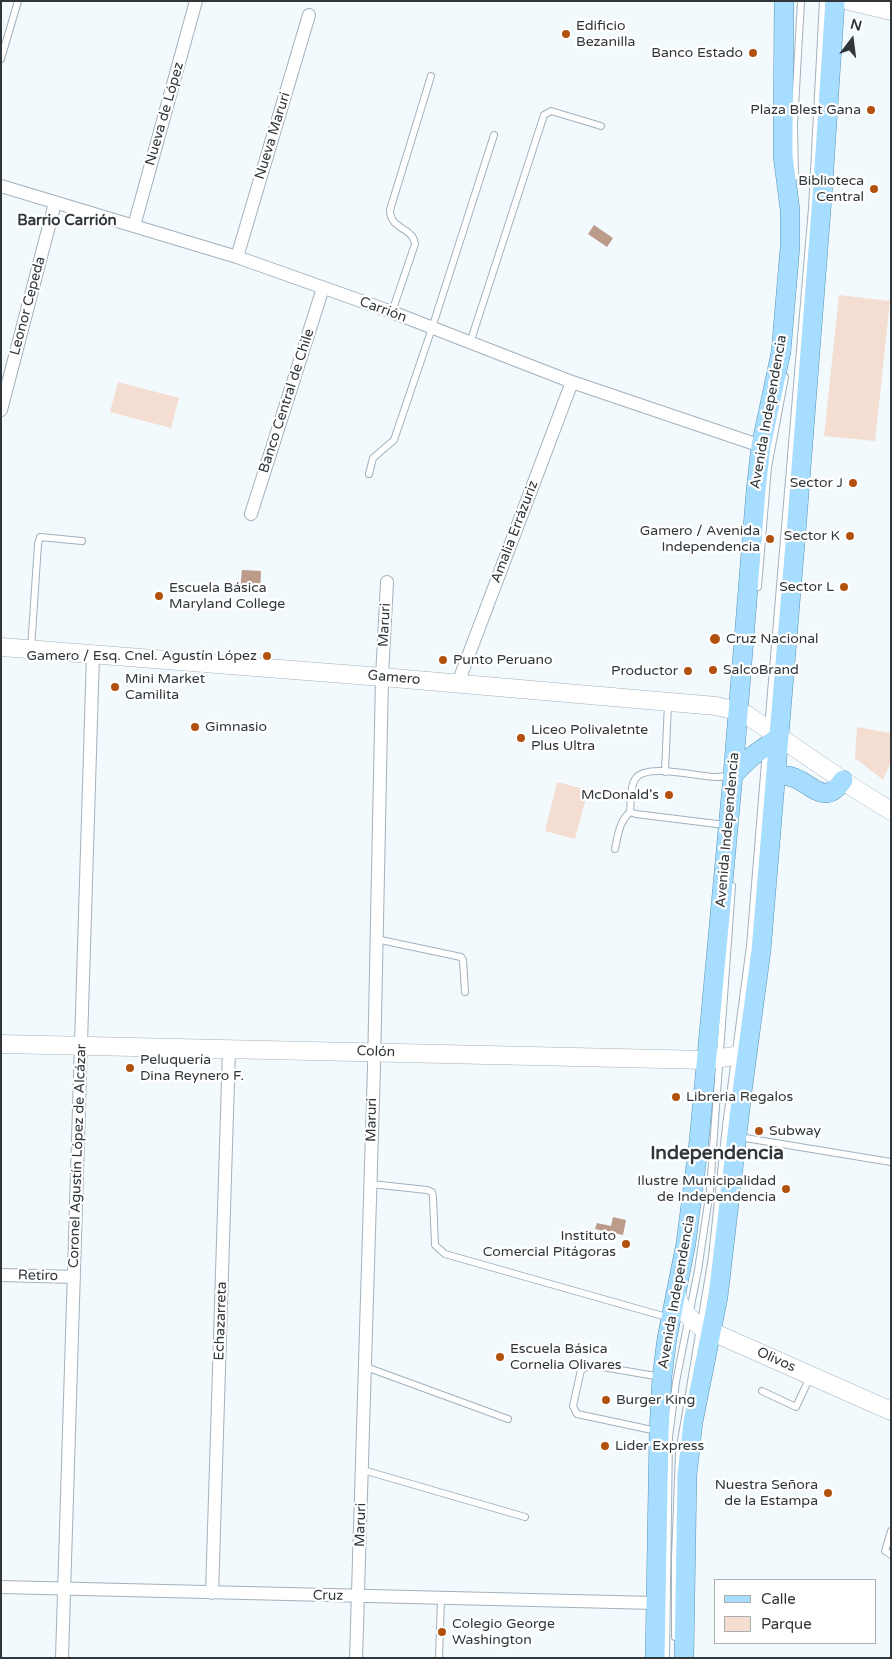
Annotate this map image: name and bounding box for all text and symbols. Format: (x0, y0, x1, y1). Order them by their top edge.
north arrow (827, 15, 877, 65)
text: N (848, 15, 864, 35)
place label: Edificio Bezanilla (576, 18, 635, 50)
marker: Edificio Bezanilla (560, 28, 572, 40)
place label: Banco Estado (651, 45, 743, 61)
marker: Banco Estado (747, 47, 759, 59)
street label: Nueva de López (142, 60, 188, 168)
street label: Nueva Maruri (252, 90, 294, 182)
place label: Plaza Blest Gana (750, 102, 861, 118)
marker: Plaza Blest Gana (865, 104, 877, 116)
place label: Biblioteca Central (798, 173, 864, 206)
marker: Biblioteca Central (868, 183, 880, 195)
district label: Barrio Carrión (17, 212, 117, 230)
street label: Leonor Cepeda (7, 255, 49, 357)
street label: Carrión (357, 294, 409, 326)
street label: Banco Central de Chile (256, 327, 318, 475)
street label: Avenida Independencia (747, 334, 791, 490)
place label: Sector J (790, 475, 843, 491)
marker: Sector J (847, 477, 859, 489)
street label: Amalia Errázuriz (488, 478, 542, 586)
place label: Gamero / Avenida Independencia (640, 523, 760, 556)
place label: Sector K (784, 528, 840, 544)
marker: Sector K (844, 530, 856, 542)
marker: Gamero / Avenida Independencia (764, 533, 776, 545)
place label: Sector L (779, 579, 834, 595)
place label: Escuela Básica Maryland College (169, 580, 285, 612)
marker: Sector L (838, 581, 850, 593)
marker: Escuela Básica Maryland College (153, 590, 165, 602)
street label: Maruri (375, 603, 395, 647)
place label: Cruz Nacional (726, 631, 819, 647)
marker: Cruz Nacional (708, 632, 722, 646)
place label: Gamero / Esq. Cnel. Agustín López (26, 648, 257, 664)
marker: Gamero / Esq. Cnel. Agustín López (261, 650, 273, 662)
place label: Punto Peruano (453, 652, 553, 668)
marker: Punto Peruano (437, 654, 449, 666)
place label: SalcoBrand (723, 662, 799, 678)
place label: Productor (611, 663, 678, 679)
marker: SalcoBrand (707, 664, 719, 676)
marker: Productor (682, 665, 694, 677)
street label: Gamero (367, 667, 421, 689)
place label: Mini Market Camilita (125, 671, 205, 704)
marker: Mini Market Camilita (109, 681, 121, 693)
place label: Gimnasio (205, 719, 267, 735)
marker: Gimnasio (189, 721, 201, 733)
place label: Liceo Polivaletnte Plus Ultra (531, 722, 648, 754)
marker: Liceo Polivaletnte Plus Ultra (515, 732, 527, 744)
street label: Avenida Independencia (713, 752, 743, 908)
place label: McDonald's (581, 787, 659, 803)
marker: McDonald's (663, 789, 675, 801)
street label: Colón (356, 1043, 396, 1061)
street label: Coronel Agustín López de Alcázar (66, 1044, 90, 1268)
place label: Peluquería Dina Reynero F. (140, 1052, 244, 1084)
marker: Peluquería Dina Reynero F. (124, 1062, 136, 1074)
place label: Libreria Regalos (686, 1089, 793, 1105)
marker: Libreria Regalos (670, 1091, 682, 1103)
street label: Maruri (363, 1098, 381, 1142)
place label: Subway (769, 1123, 821, 1139)
marker: Subway (753, 1125, 765, 1137)
district label: Independencia (650, 1143, 784, 1165)
place label: Ilustre Municipalidad de Independencia (637, 1173, 776, 1206)
marker: Ilustre Municipalidad de Independencia (780, 1183, 792, 1195)
street label: Avenida Independencia (655, 1214, 699, 1370)
place label: Instituto Comercial Pitágoras (483, 1228, 616, 1260)
marker: Instituto Comercial Pitágoras (620, 1238, 632, 1250)
street label: Retiro (18, 1267, 58, 1285)
street label: Echazarreta (211, 1281, 231, 1361)
place label: Escuela Básica Cornelia Olivares (510, 1341, 622, 1374)
street label: Olivos (754, 1344, 798, 1376)
marker: Escuela Básica Cornelia Olivares (494, 1351, 506, 1363)
place label: Burger King (616, 1392, 695, 1408)
marker: Burger King (600, 1394, 612, 1406)
place label: Lider Express (615, 1438, 704, 1454)
marker: Lider Express (599, 1440, 611, 1452)
place label: Nuestra Señora de la Estampa (715, 1477, 818, 1510)
marker: Nuestra Señora de la Estampa (822, 1487, 834, 1499)
street label: Maruri (352, 1503, 370, 1547)
legend (714, 1579, 877, 1644)
street label: Cruz (313, 1587, 343, 1605)
text: Calle (761, 1590, 796, 1608)
text: Parque (761, 1615, 812, 1633)
place label: Colegio George Washington (452, 1616, 555, 1648)
marker: Colegio George Washington (436, 1626, 448, 1638)

